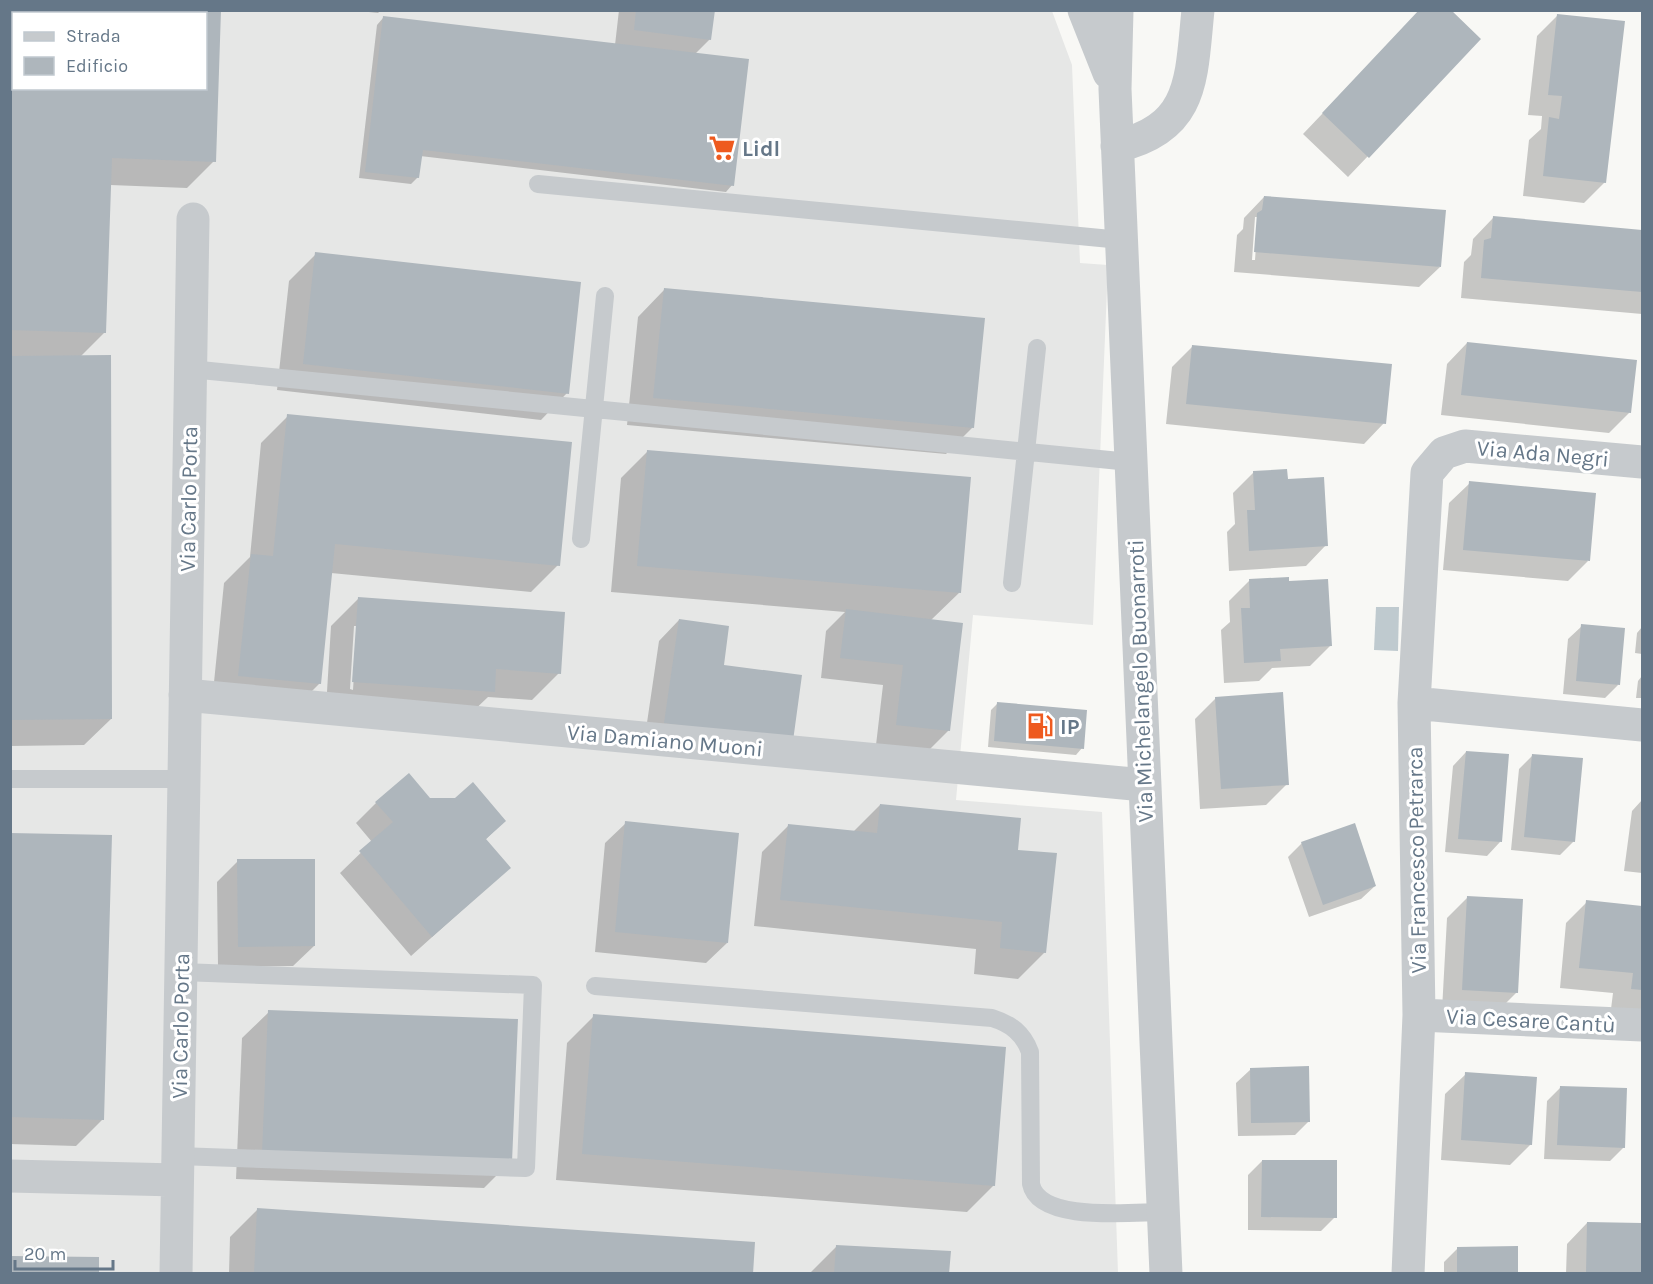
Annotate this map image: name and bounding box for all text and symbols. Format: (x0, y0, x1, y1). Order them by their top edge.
legend (12, 12, 207, 90)
text: Strada (66, 25, 121, 47)
text: Edificio (66, 55, 128, 77)
supermarket icon: Lidl (707, 133, 737, 163)
place label: Lidl (742, 136, 780, 162)
street label: Via Carlo Porta (175, 426, 203, 572)
street label: Via Ada Negri (1476, 435, 1610, 473)
street label: Via Michelangelo Buonarroti (1123, 539, 1159, 823)
fuel station icon: IP (1025, 711, 1055, 741)
place label: IP (1060, 714, 1080, 740)
street label: Via Damiano Muoni (566, 719, 764, 763)
street label: Via Francesco Petrarca (1402, 746, 1432, 974)
street label: Via Carlo Porta (167, 953, 195, 1099)
street label: Via Cesare Cantù (1446, 1004, 1616, 1038)
scale bar (15, 1233, 112, 1271)
text: 20 m (24, 1243, 66, 1265)

